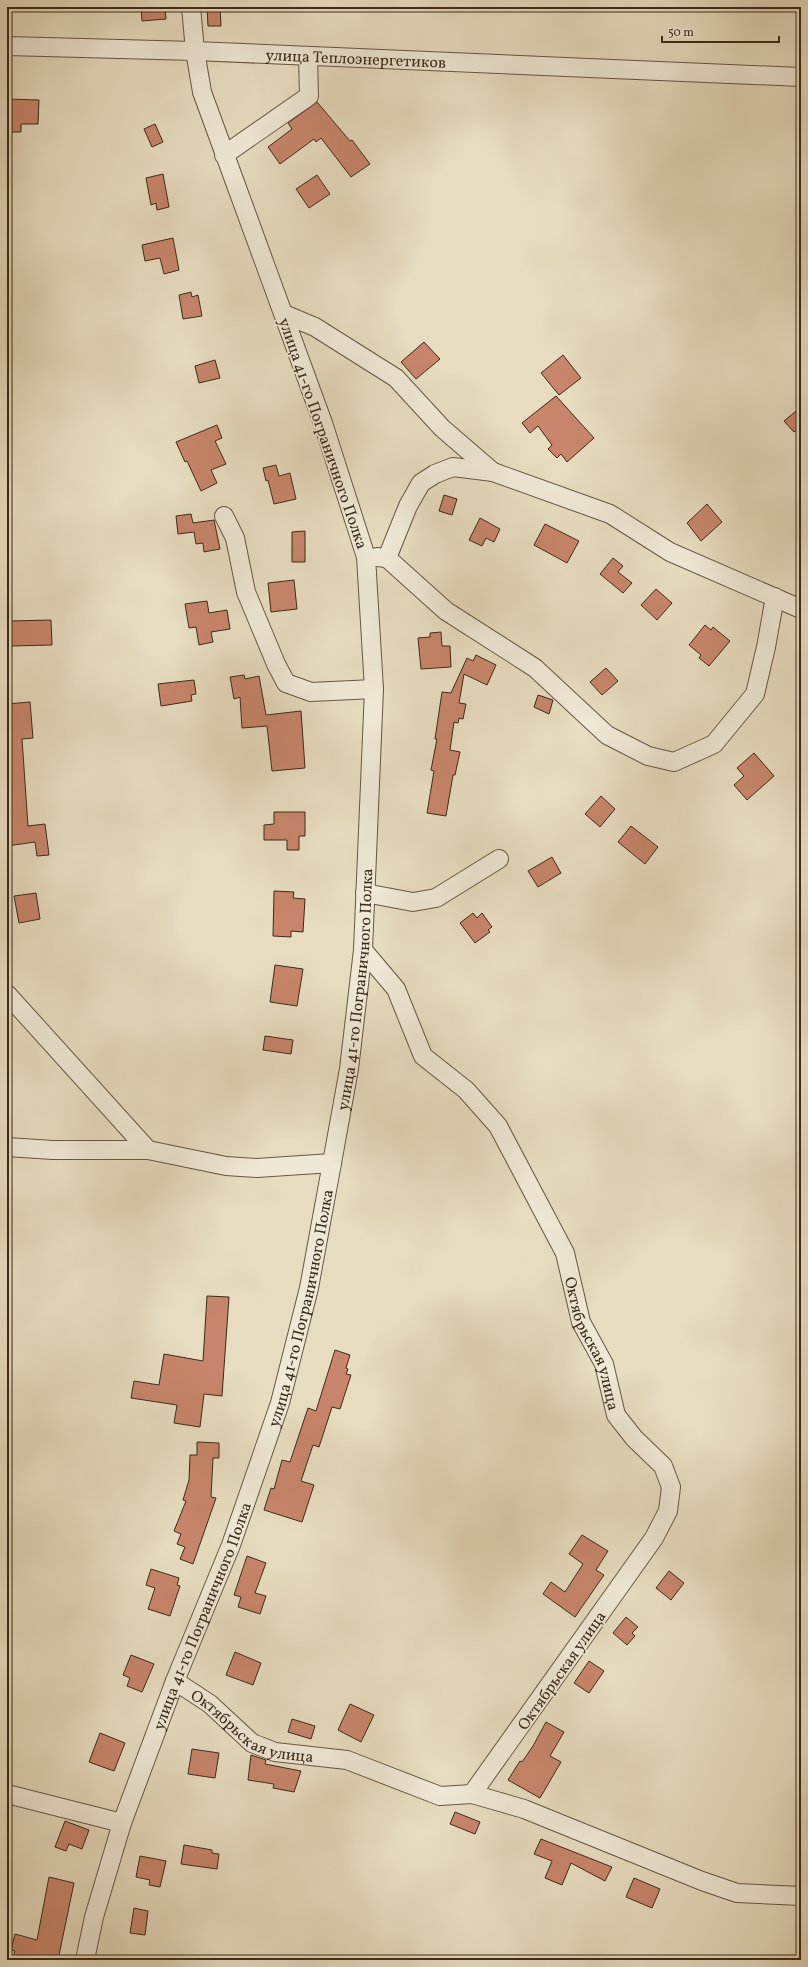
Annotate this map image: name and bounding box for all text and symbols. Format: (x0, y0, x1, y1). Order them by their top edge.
scale bar (662, 18, 779, 44)
text: 50 m (668, 25, 694, 41)
street label: улица Теплоэнергетиков (265, 45, 446, 75)
street label: улица 41-го Пограничного Полка (272, 315, 372, 552)
street label: улица 41-го Пограничного Полка (333, 868, 379, 1112)
street label: улица 41-го Пограничного Полка (263, 1188, 340, 1431)
street label: Октябрьская улица (558, 1275, 624, 1413)
street label: улица 41-го Пограничного Полка (149, 1499, 258, 1734)
street label: Октябрьская улица (513, 1607, 612, 1735)
street label: Октябрьская улица (186, 1685, 315, 1769)

